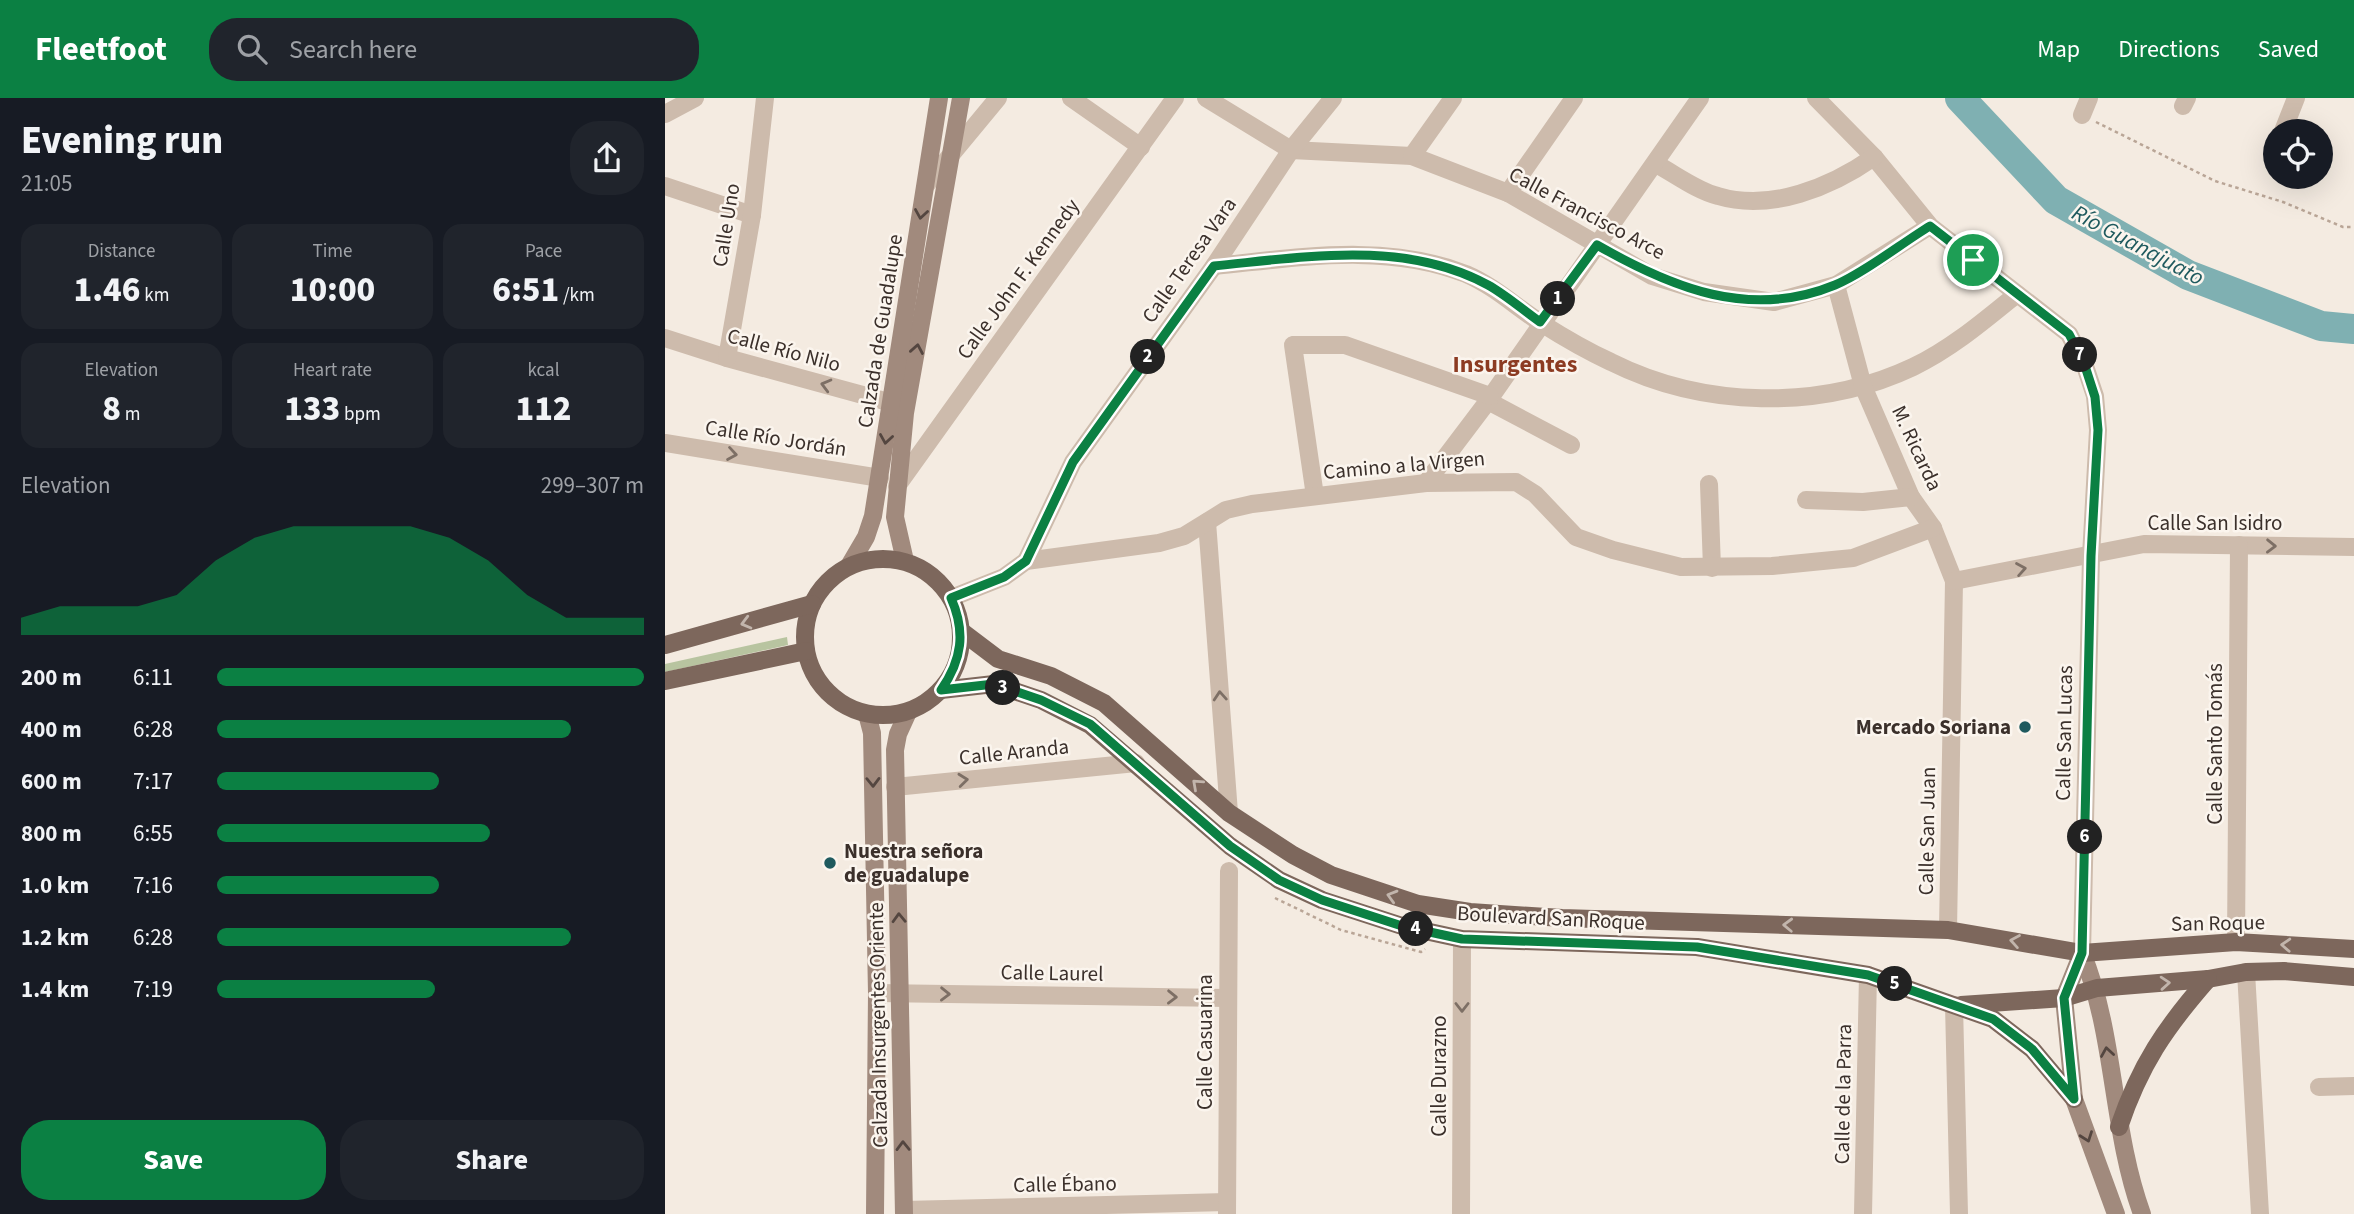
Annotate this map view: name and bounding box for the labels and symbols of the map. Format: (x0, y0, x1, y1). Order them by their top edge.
street label: Calle Francisco Arce (1504, 159, 1670, 267)
street label: Calle Uno (705, 181, 747, 269)
street label: Calle Teresa Vara (1134, 191, 1244, 329)
street label: Calle John F. Kennedy (949, 192, 1087, 365)
water label: Río Guanajuato (2066, 196, 2210, 294)
one-way arrow (914, 208, 929, 220)
pin (1943, 230, 2003, 290)
street label: Calzada de Guadalupe (850, 232, 910, 430)
pin: 1 (1541, 282, 1575, 316)
street label: Calle Río Nilo (724, 320, 844, 380)
pin: 7 (2063, 338, 2097, 372)
pin: 2 (1131, 340, 1165, 374)
one-way arrow (909, 343, 924, 355)
district label: Insurgentes (1453, 347, 1577, 382)
one-way arrow (820, 379, 832, 393)
street label: M. Ricarda (1884, 400, 1950, 496)
street label: Calle Río Jordán (703, 412, 849, 464)
one-way arrow (879, 433, 894, 445)
street label: Camino a la Virgen (1322, 443, 1486, 487)
one-way arrow (726, 446, 738, 461)
street label: Calle San Isidro (2148, 508, 2283, 538)
one-way arrow (2265, 538, 2276, 553)
one-way arrow (2015, 562, 2027, 577)
one-way arrow (740, 614, 752, 629)
street label: Calle Santo Tomás (2200, 663, 2230, 825)
street label: Calle San Lucas (2048, 665, 2080, 801)
pin: 3 (985, 670, 1021, 706)
one-way arrow (1213, 690, 1228, 701)
place label: Mercado Soriana (1856, 712, 2011, 742)
marker: Mercado Soriana (2017, 719, 2033, 735)
street label: Calle Aranda (958, 731, 1070, 773)
street label: Calle San Juan (1911, 766, 1943, 896)
one-way arrow (958, 773, 969, 788)
one-way arrow (865, 777, 881, 787)
one-way arrow (1192, 780, 1205, 792)
pin: 6 (2067, 820, 2103, 854)
place label: Nuestra señora de guadalupe (844, 836, 983, 890)
marker: Nuestra señora de guadalupe (822, 855, 838, 871)
one-way arrow (1386, 890, 1398, 905)
street label: Boulevard San Roque (1456, 898, 1646, 938)
street label: Calzada Insurgentes Oriente (861, 902, 895, 1148)
street label: San Roque (2171, 907, 2265, 939)
pin: 4 (1399, 912, 1433, 946)
one-way arrow (891, 913, 907, 923)
one-way arrow (1783, 918, 1794, 933)
one-way arrow (2009, 934, 2021, 949)
one-way arrow (2280, 938, 2291, 953)
street label: Calle Laurel (1000, 957, 1104, 989)
pin: 5 (1877, 966, 1913, 1001)
street label: Calle Casuarina (1190, 974, 1220, 1110)
one-way arrow (2159, 976, 2170, 991)
one-way arrow (940, 986, 951, 1002)
one-way arrow (1168, 989, 1178, 1005)
one-way arrow (1454, 1002, 1470, 1013)
street label: Calle Durazno (1424, 1015, 1454, 1137)
street label: Calle de la Parra (1827, 1023, 1859, 1165)
one-way arrow (2100, 1046, 2115, 1058)
one-way arrow (2079, 1130, 2093, 1142)
one-way arrow (895, 1140, 911, 1151)
street label: Calle Ébano (1013, 1168, 1117, 1200)

